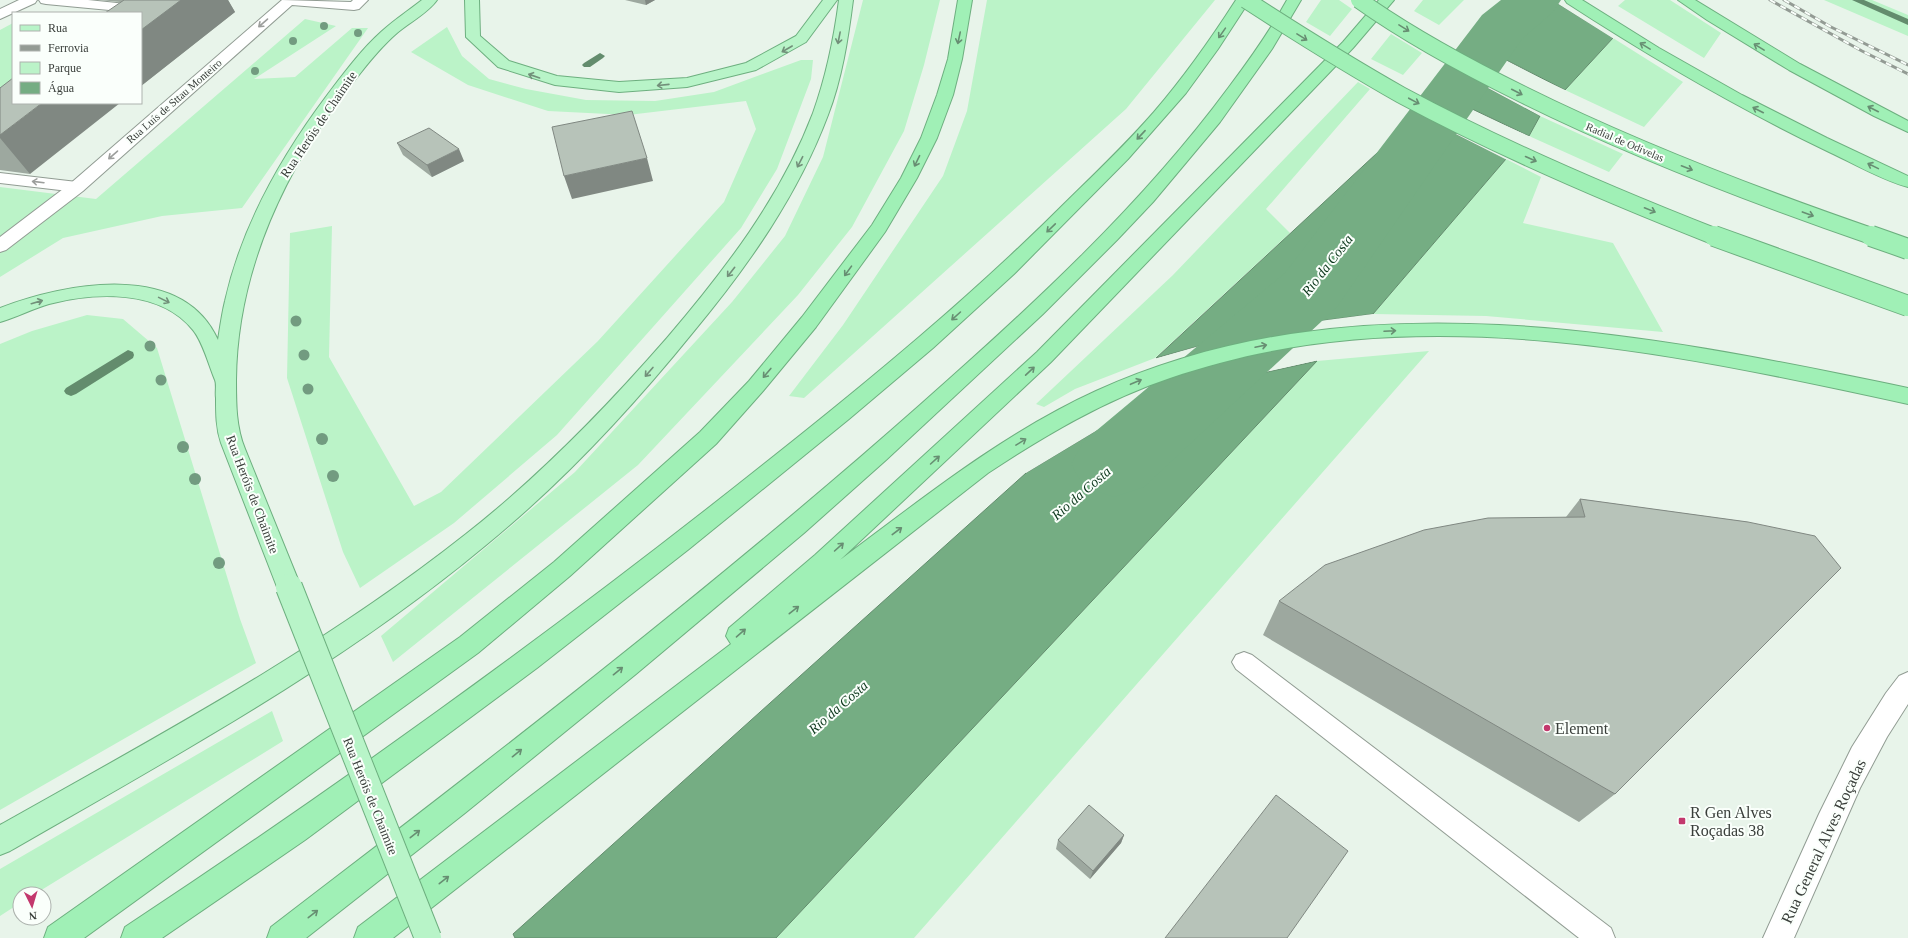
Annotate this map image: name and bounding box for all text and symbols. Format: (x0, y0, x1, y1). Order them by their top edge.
legend (12, 12, 142, 104)
one-way arrow (258, 19, 268, 28)
text: Rua (48, 21, 68, 35)
one-way arrow (1398, 25, 1410, 33)
one-way arrow (1218, 27, 1226, 38)
one-way arrow (835, 31, 843, 44)
one-way arrow (955, 32, 963, 45)
one-way arrow (1296, 33, 1308, 41)
text: Ferrovia (48, 41, 89, 55)
one-way arrow (1639, 42, 1651, 50)
one-way arrow (1754, 43, 1765, 51)
one-way arrow (781, 46, 793, 54)
street label: Rua Luís de Sttau Monteiro (124, 56, 224, 146)
text: Parque (48, 61, 81, 75)
street label: Rua Heróis de Chaimite (277, 68, 360, 180)
one-way arrow (529, 71, 541, 79)
text: Água (48, 81, 75, 95)
one-way arrow (657, 82, 670, 89)
one-way arrow (1511, 89, 1523, 96)
one-way arrow (1408, 98, 1420, 106)
one-way arrow (1867, 105, 1879, 113)
one-way arrow (1752, 106, 1764, 113)
street label: Radial de Odivelas (1584, 120, 1666, 164)
one-way arrow (1137, 129, 1146, 140)
one-way arrow (107, 151, 118, 160)
one-way arrow (795, 155, 803, 167)
one-way arrow (913, 155, 921, 167)
one-way arrow (1525, 156, 1537, 163)
one-way arrow (1867, 162, 1879, 169)
one-way arrow (1680, 165, 1692, 173)
one-way arrow (32, 178, 45, 186)
one-way arrow (1644, 207, 1656, 214)
one-way arrow (1802, 211, 1814, 219)
one-way arrow (1046, 223, 1056, 233)
water label: Rio da Costa (1298, 232, 1356, 300)
one-way arrow (844, 265, 853, 276)
one-way arrow (727, 266, 736, 277)
one-way arrow (158, 297, 170, 304)
one-way arrow (30, 298, 43, 305)
one-way arrow (951, 312, 961, 321)
one-way arrow (1383, 327, 1396, 334)
one-way arrow (1254, 342, 1267, 350)
one-way arrow (1024, 366, 1035, 375)
one-way arrow (644, 367, 653, 378)
one-way arrow (763, 367, 772, 378)
one-way arrow (1129, 378, 1141, 385)
street label: Rua Heróis de Chaimite (223, 433, 282, 556)
one-way arrow (1015, 437, 1027, 445)
one-way arrow (930, 455, 940, 464)
water label: Rio da Costa (1048, 464, 1114, 524)
one-way arrow (892, 526, 903, 535)
one-way arrow (834, 543, 844, 552)
one-way arrow (789, 605, 800, 614)
one-way arrow (736, 629, 747, 638)
one-way arrow (613, 667, 624, 676)
water label: Rio da Costa (805, 678, 871, 738)
place label: Element (1555, 720, 1609, 737)
marker: Element (1542, 723, 1552, 733)
street label: Rua Heróis de Chaimite (340, 735, 401, 857)
one-way arrow (512, 749, 523, 758)
street label: Rua General Alves Roçadas (1778, 756, 1870, 926)
place label: R Gen Alves Roçadas 38 (1690, 804, 1772, 840)
marker: R Gen Alves Roçadas 38 (1677, 816, 1687, 826)
one-way arrow (410, 830, 421, 839)
one-way arrow (439, 875, 450, 884)
north arrow (12, 886, 52, 926)
text: N (28, 910, 37, 922)
one-way arrow (307, 910, 318, 918)

